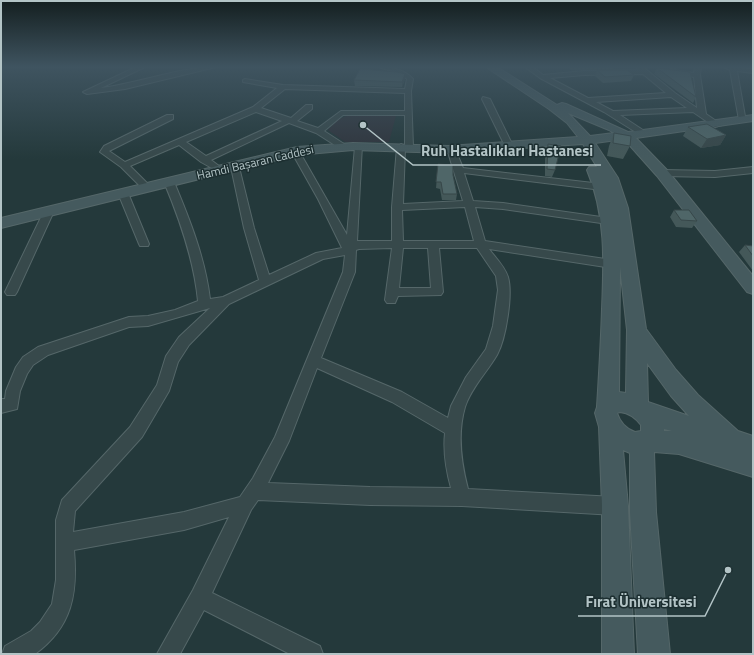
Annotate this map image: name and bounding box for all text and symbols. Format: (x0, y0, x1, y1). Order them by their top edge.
callout: Ruh Hastalıkları Hastanesi (413, 138, 601, 165)
street label: Hamdi Başaran Caddesi (195, 139, 315, 185)
text: Ruh Hastalıkları Hastanesi (421, 139, 593, 162)
callout: Fırat Üniversitesi (578, 589, 705, 616)
text: Fırat Üniversitesi (585, 590, 697, 613)

